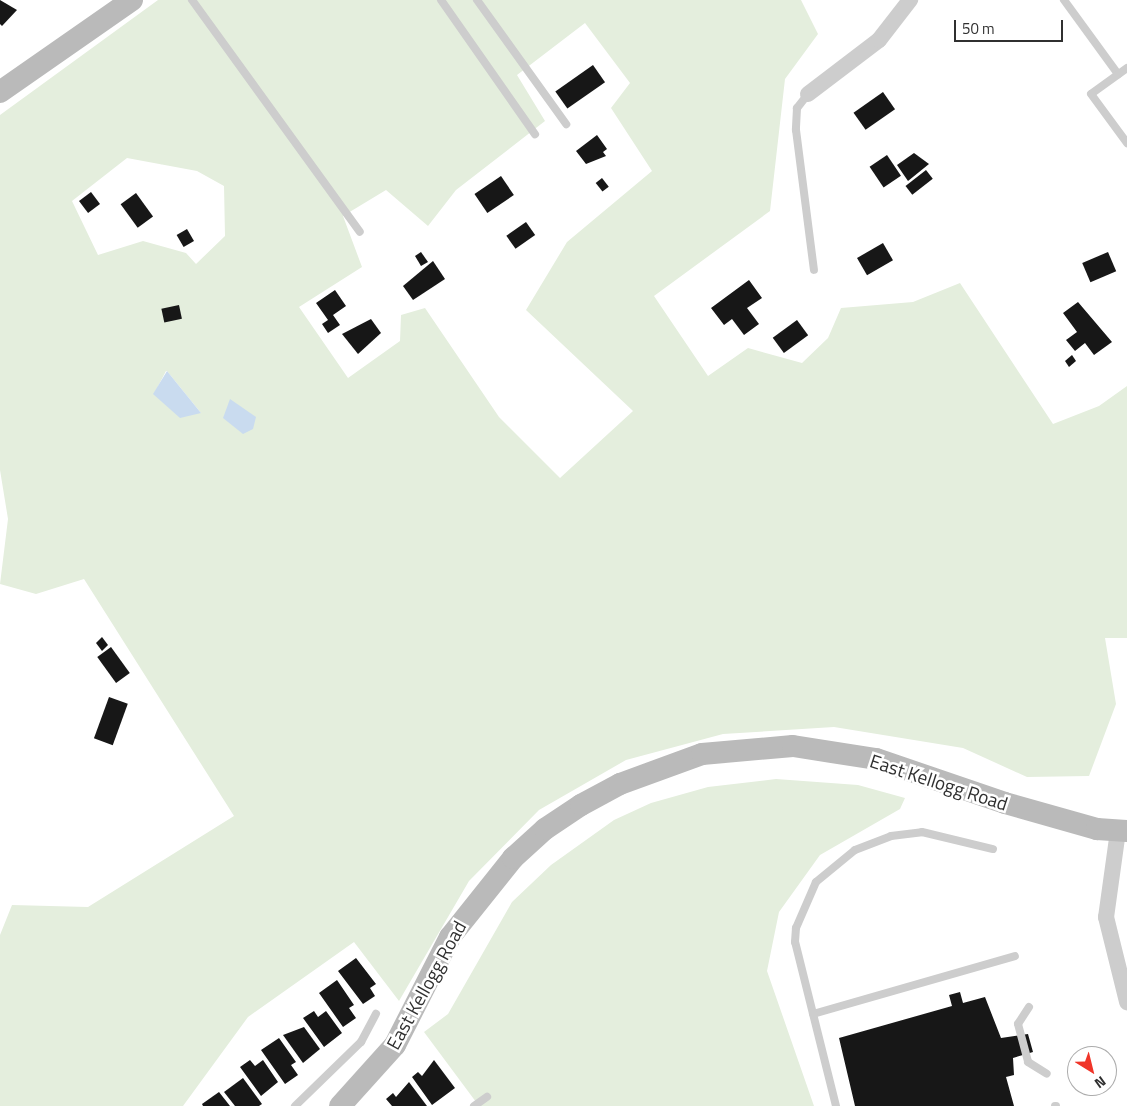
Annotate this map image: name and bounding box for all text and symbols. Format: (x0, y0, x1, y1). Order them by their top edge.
scale bar (957, 10, 1066, 42)
text: 50 m (962, 17, 995, 40)
street label: East Kellogg Road (867, 749, 1011, 815)
street label: East Kellogg Road (381, 917, 471, 1053)
north arrow (1067, 1046, 1117, 1096)
text: N (1090, 1071, 1111, 1094)

